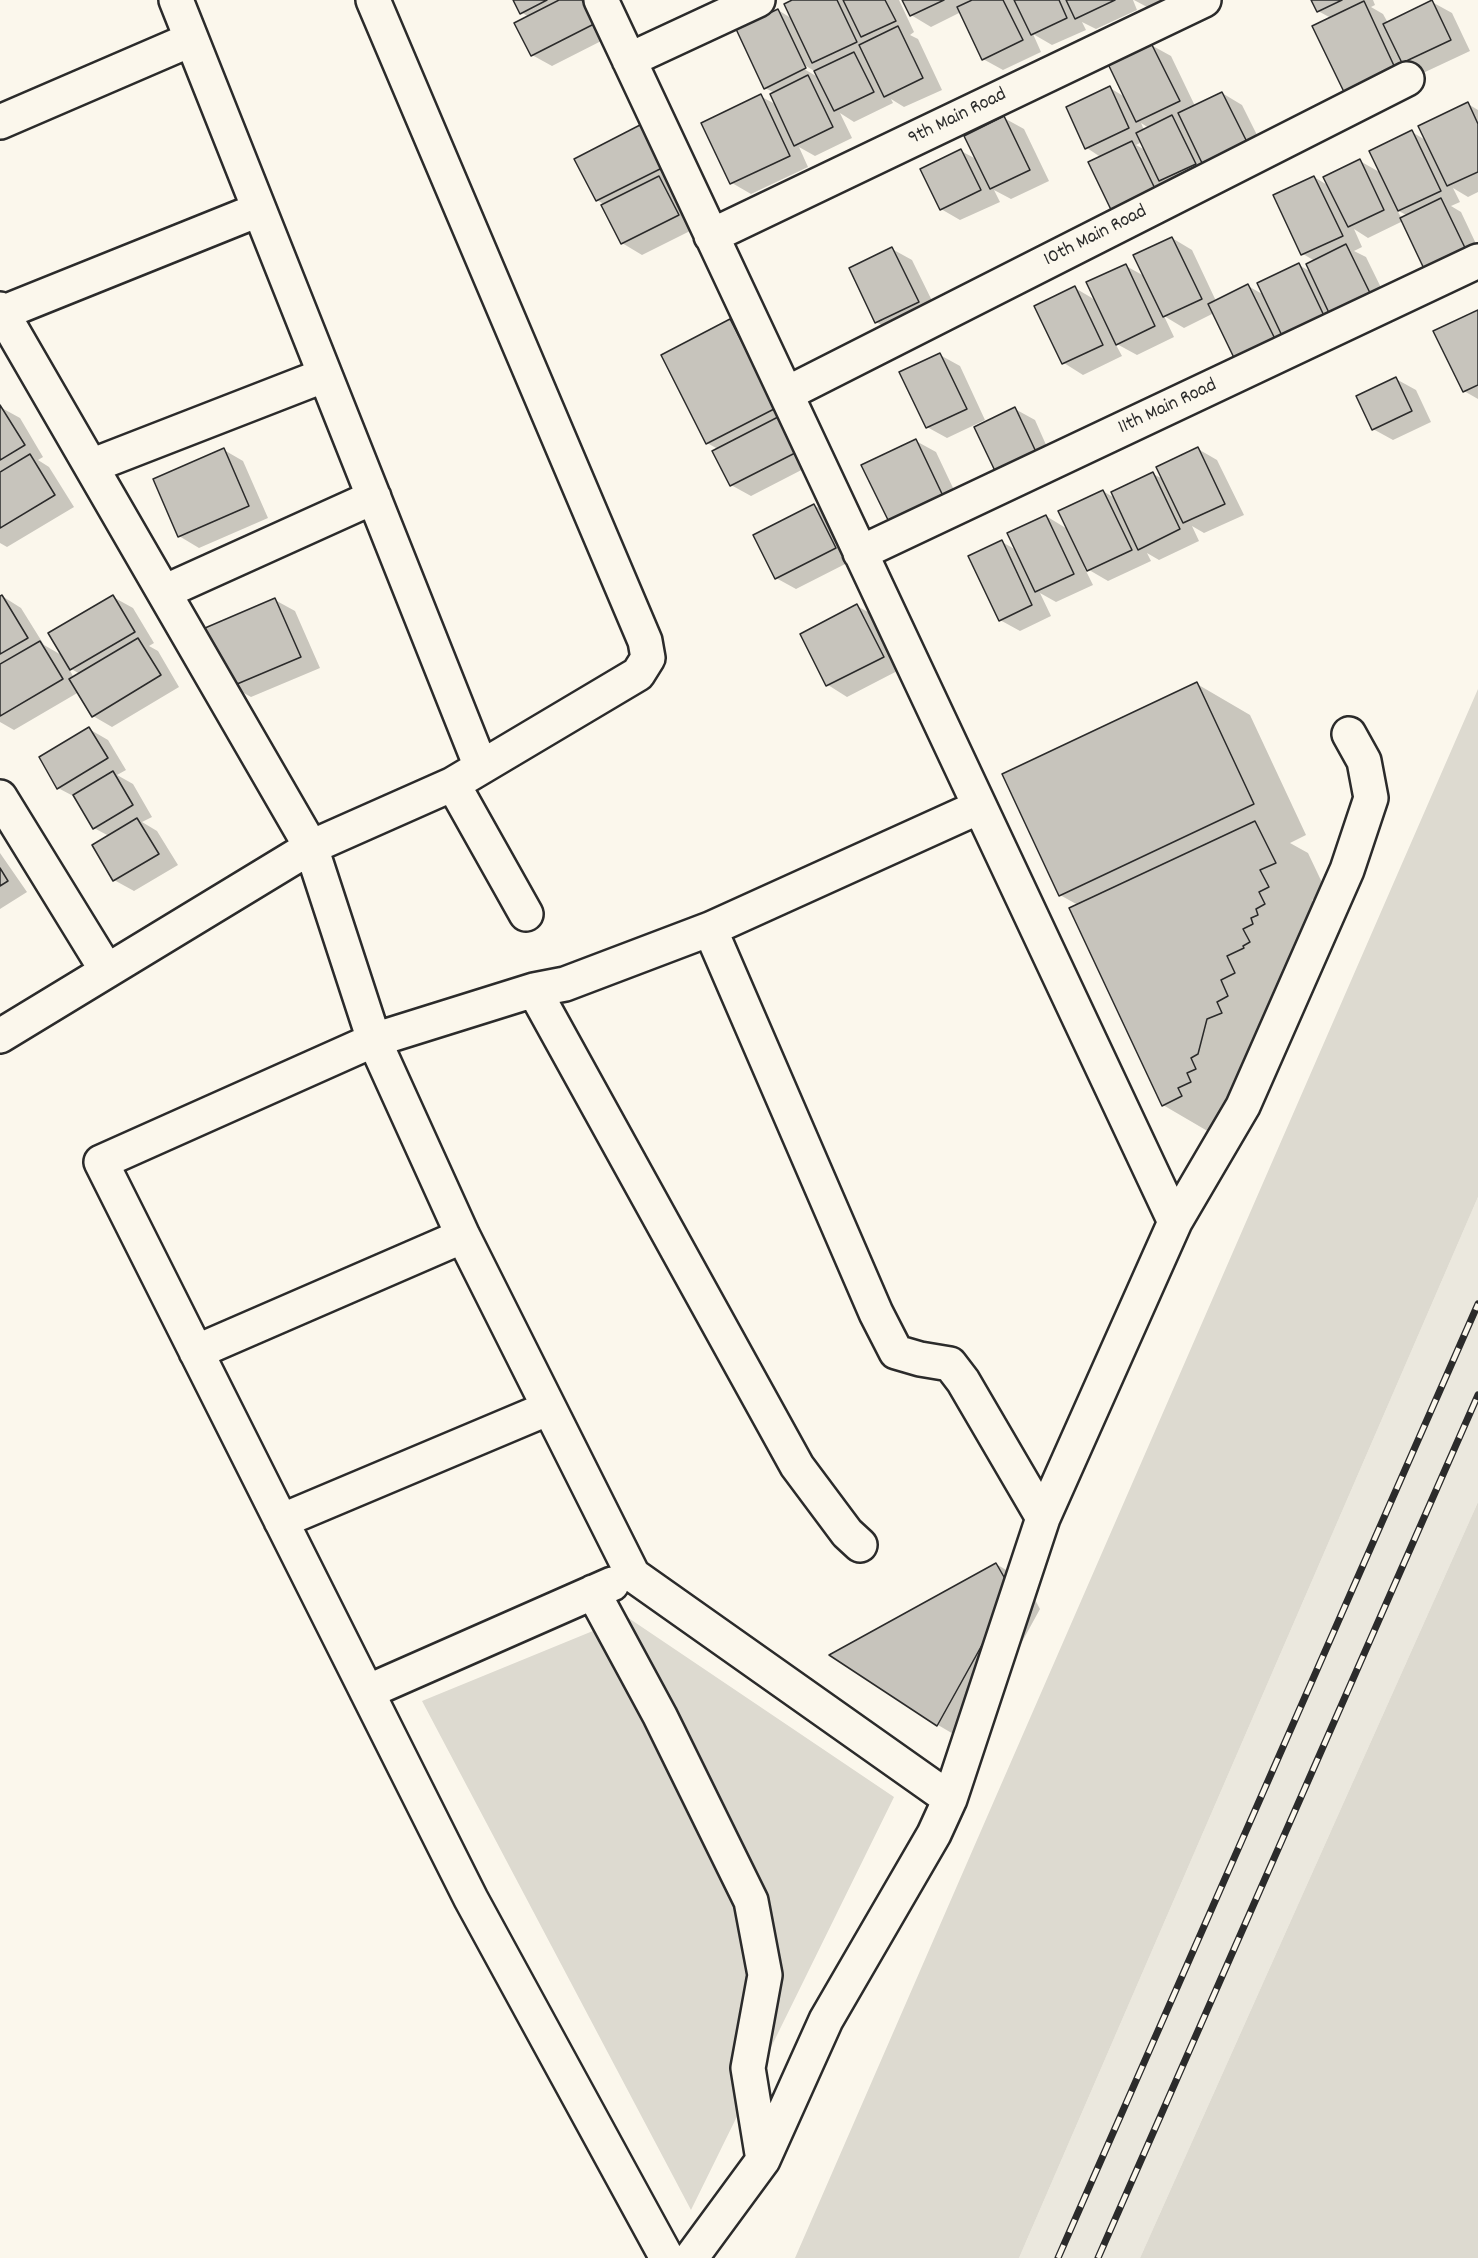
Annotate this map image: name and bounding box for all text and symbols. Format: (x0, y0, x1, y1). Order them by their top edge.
street label: 9th Main Road (905, 84, 1011, 152)
street label: 10th Main Road (1040, 201, 1152, 273)
street label: 11th Main Road (1115, 375, 1221, 441)

